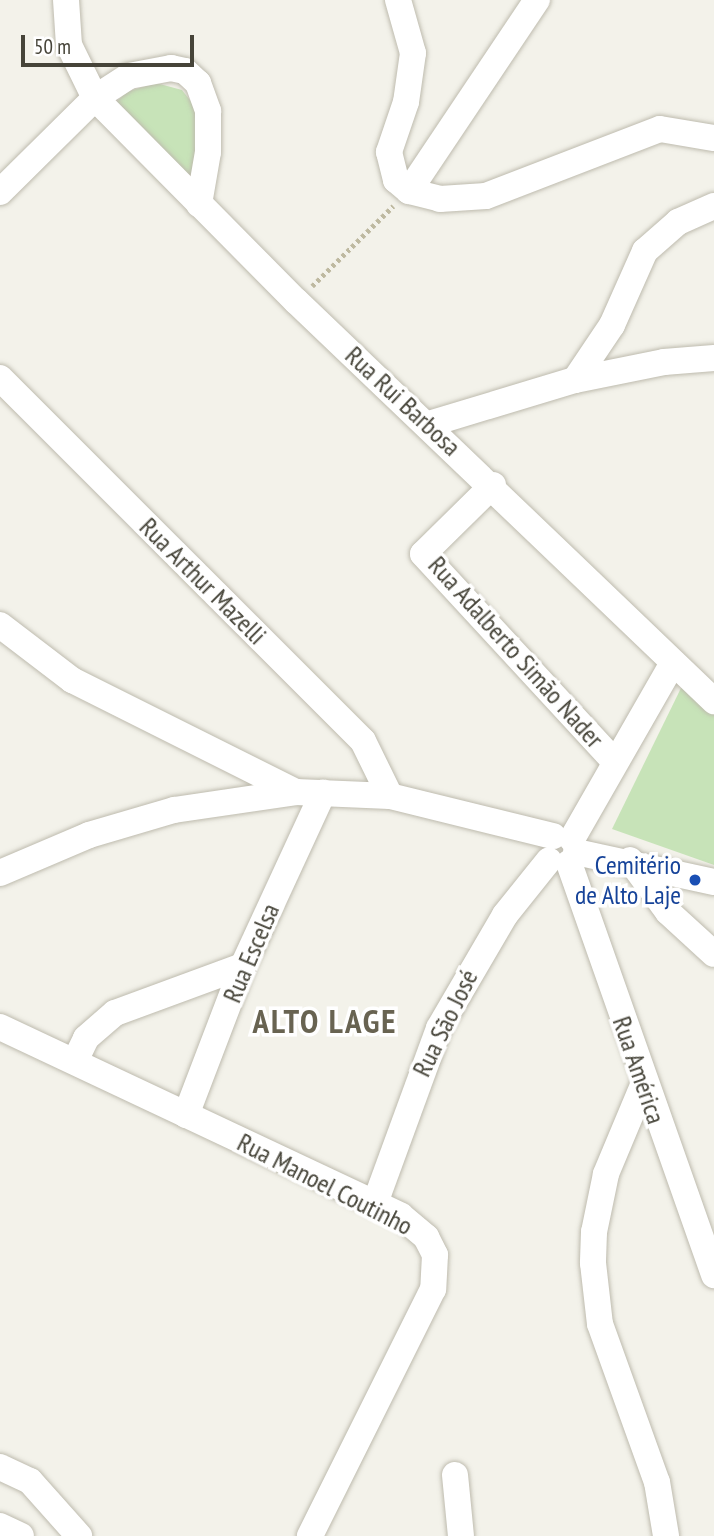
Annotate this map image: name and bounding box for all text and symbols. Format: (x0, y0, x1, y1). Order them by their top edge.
scale bar (24, 21, 198, 65)
text: 50 m (34, 33, 71, 60)
street label: Rua Rui Barbosa (339, 340, 467, 462)
street label: Rua Arthur Mazelli (133, 511, 273, 651)
street label: Rua Adalberto Simão Nader (422, 550, 610, 754)
place label: Cemitério de Alto Laje (574, 849, 681, 910)
marker: Cemitério de Alto Laje (687, 872, 703, 888)
street label: Rua Escelsa (216, 899, 286, 1007)
street label: Rua São José (406, 964, 484, 1082)
district label: ALTO LAGE (253, 1001, 397, 1041)
street label: Rua América (606, 1012, 672, 1128)
street label: Rua Manoel Coutinho (232, 1126, 418, 1242)

